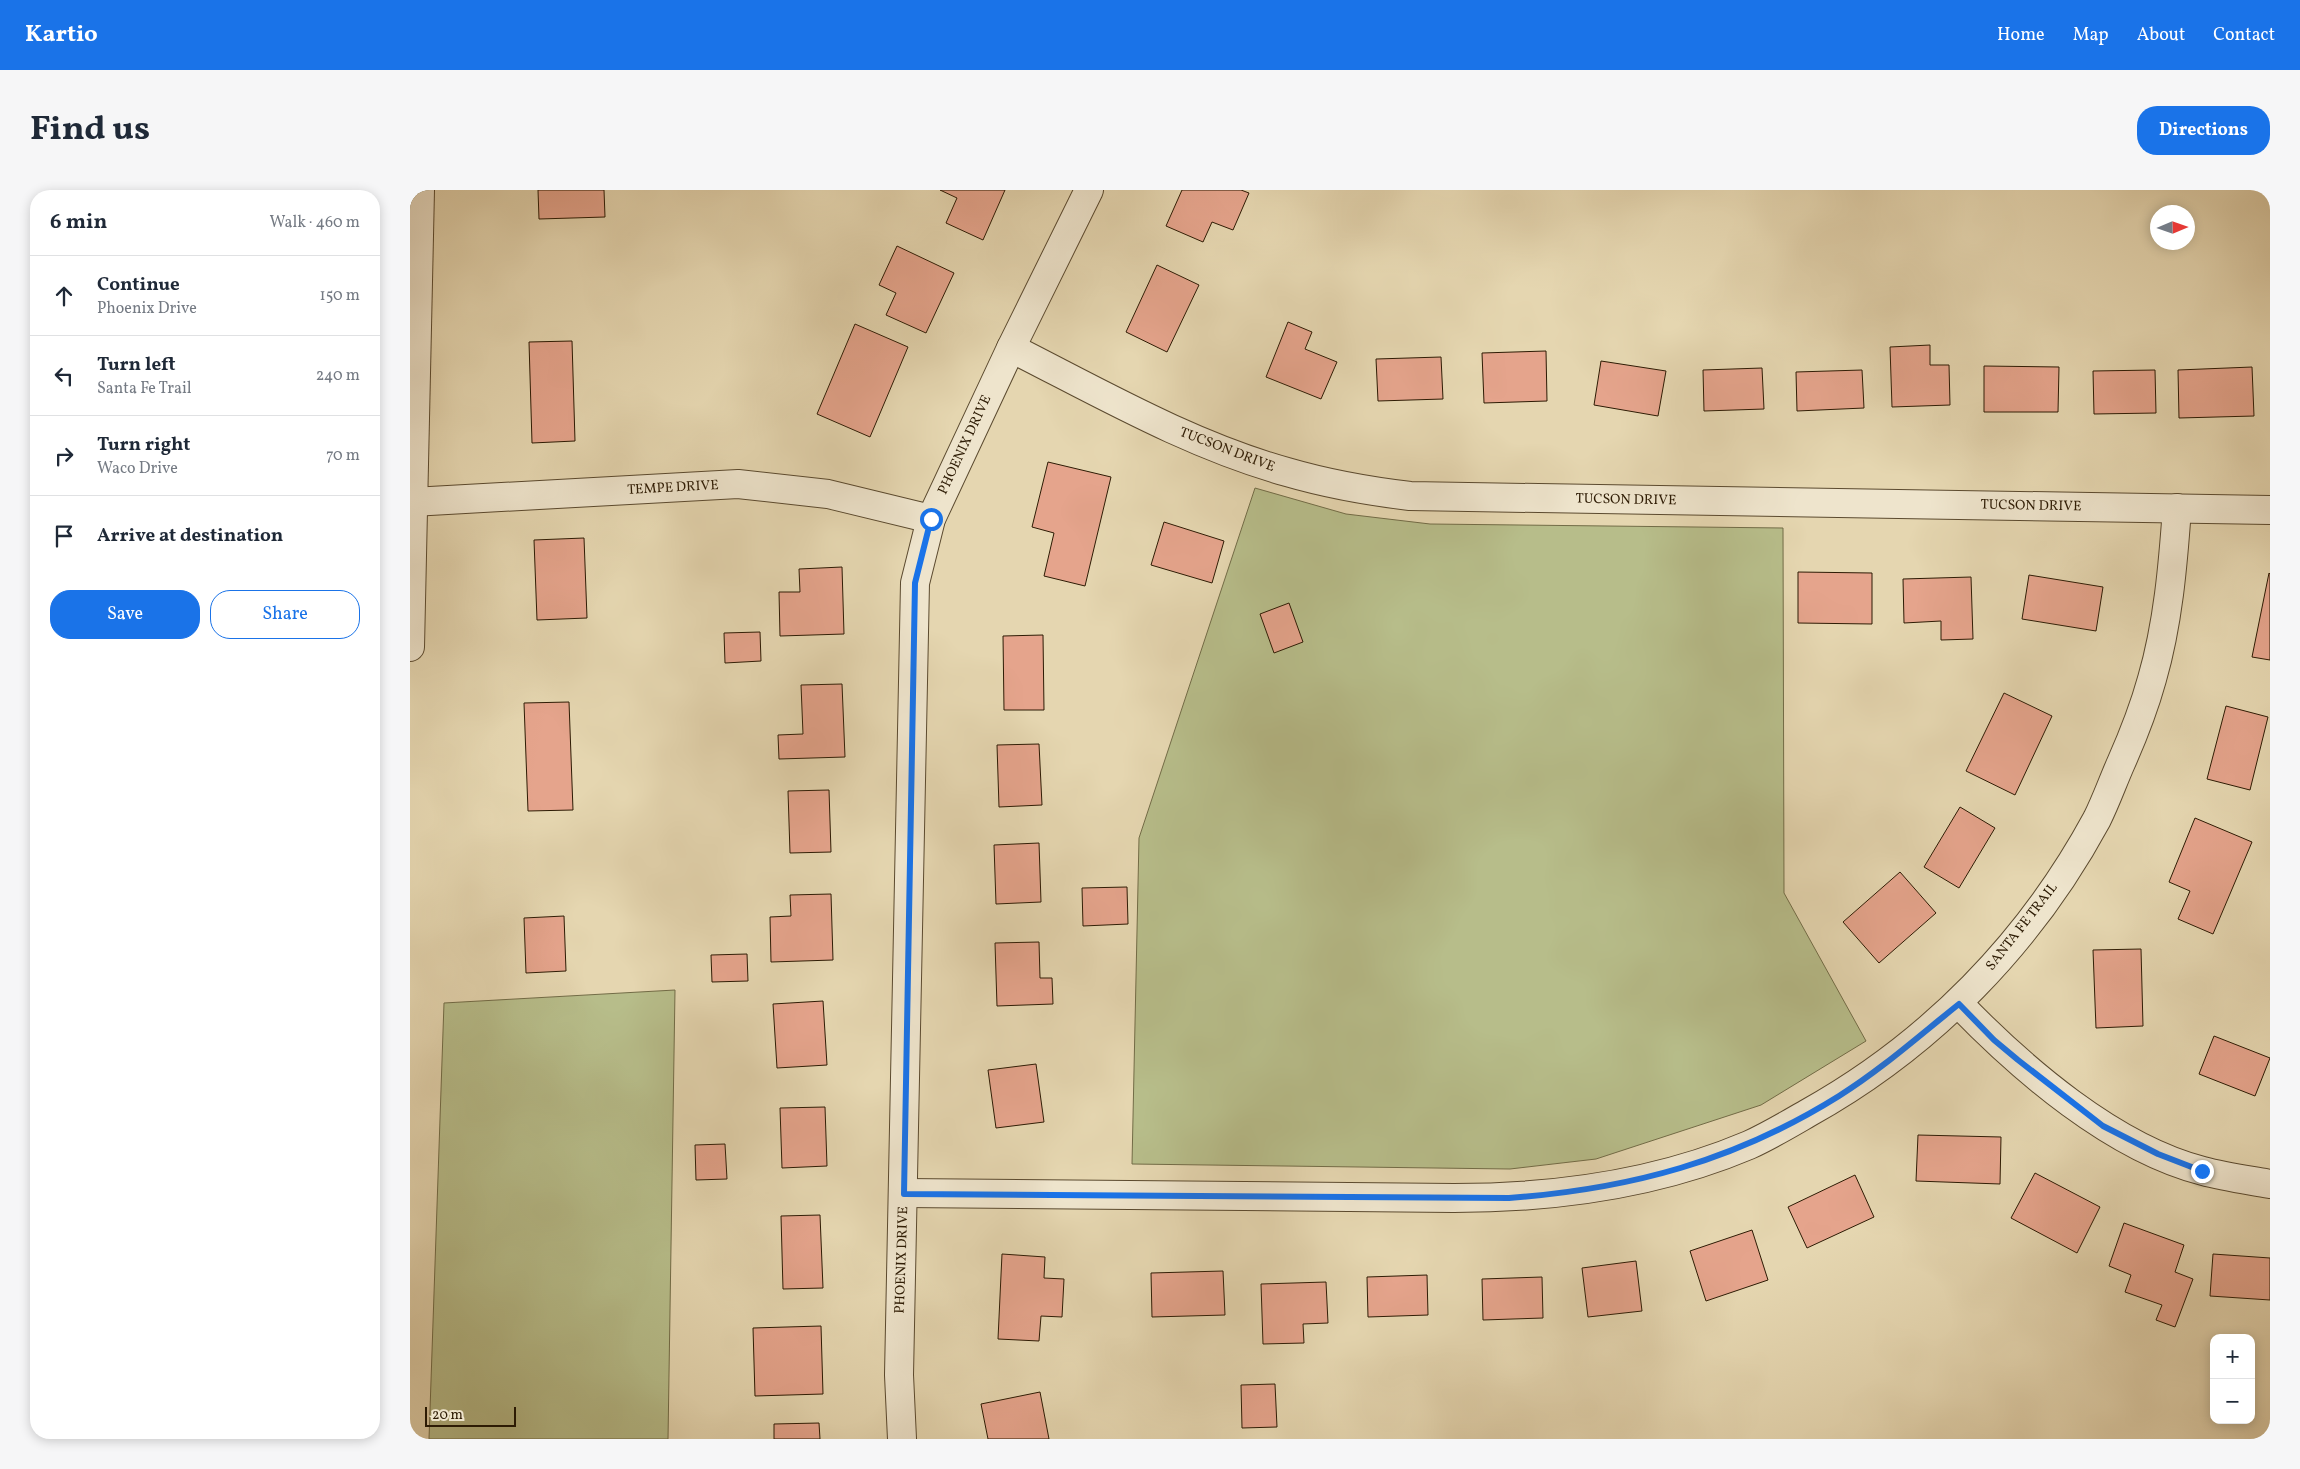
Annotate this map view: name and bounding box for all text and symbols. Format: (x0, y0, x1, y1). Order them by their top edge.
text: Kartio (25, 18, 98, 52)
text: Home (1997, 23, 2045, 48)
text: Map (2073, 23, 2109, 48)
text: About (2137, 23, 2185, 48)
text: Contact (2213, 23, 2275, 48)
text: Find us (30, 106, 150, 154)
button: Directions (2137, 106, 2270, 155)
north arrow (2150, 205, 2195, 250)
text: 6 min (50, 208, 107, 237)
text: Walk · 460 m (270, 212, 360, 234)
text: Continue (97, 272, 180, 298)
icon: ahead (50, 282, 78, 310)
text: 150 m (319, 285, 360, 307)
text: Phoenix Drive (97, 298, 197, 320)
text: Turn left (97, 352, 176, 378)
icon: left (50, 362, 78, 390)
text: 240 m (316, 365, 360, 387)
text: Santa Fe Trail (97, 378, 192, 400)
street label: PHOENIX DRIVE (934, 392, 996, 498)
street label: TUCSON DRIVE (1177, 423, 1277, 477)
text: Turn right (97, 432, 190, 458)
icon: right (50, 442, 78, 470)
text: 70 m (326, 445, 360, 467)
text: Waco Drive (97, 458, 178, 480)
street label: TEMPE DRIVE (627, 476, 719, 500)
street label: TUCSON DRIVE (1575, 490, 1677, 510)
street label: TUCSON DRIVE (1980, 496, 2082, 516)
route start (920, 508, 943, 531)
icon: arrive (50, 522, 78, 550)
text: Arrive at destination (97, 523, 283, 549)
button: Save (50, 590, 200, 639)
button: Share (210, 590, 360, 639)
street label: SANTA FE TRAIL (1982, 879, 2062, 975)
route end (2191, 1160, 2214, 1183)
street label: PHOENIX DRIVE (891, 1206, 913, 1314)
map controls (2210, 1334, 2255, 1424)
button: + (2210, 1334, 2255, 1379)
button: − (2210, 1379, 2255, 1424)
scale bar (425, 1404, 516, 1427)
text: 20 m (432, 1406, 463, 1425)

